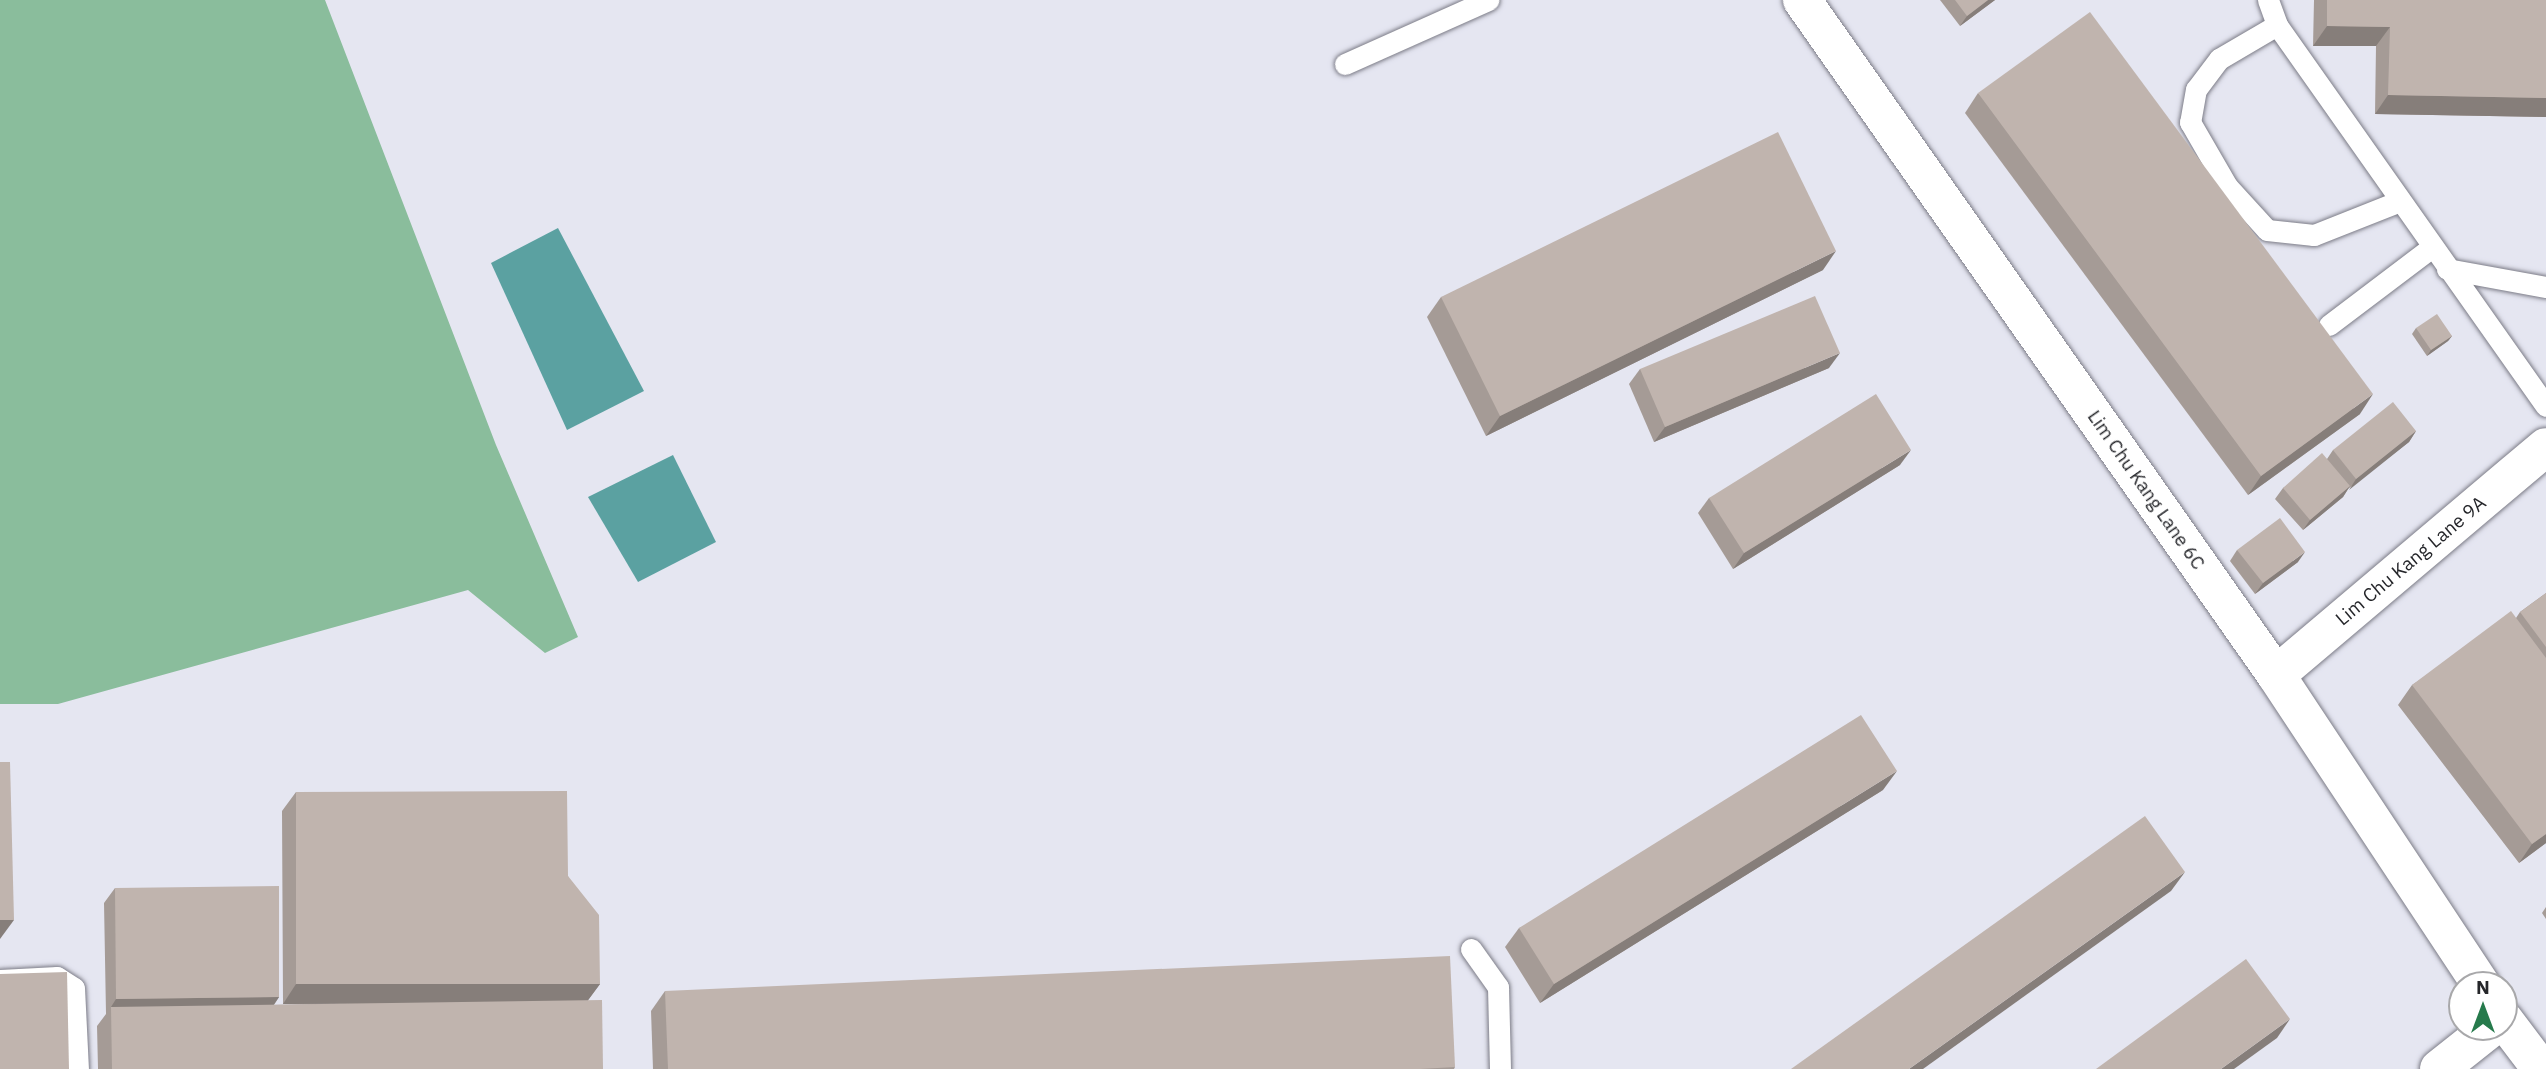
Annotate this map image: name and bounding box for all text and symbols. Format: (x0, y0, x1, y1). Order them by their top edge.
street label: Lim Chu Kang Lane 6C (2082, 406, 2210, 574)
street label: Lim Chu Kang Lane 9A (2331, 491, 2491, 631)
north arrow (2448, 971, 2518, 1041)
text: N (2476, 975, 2490, 999)

